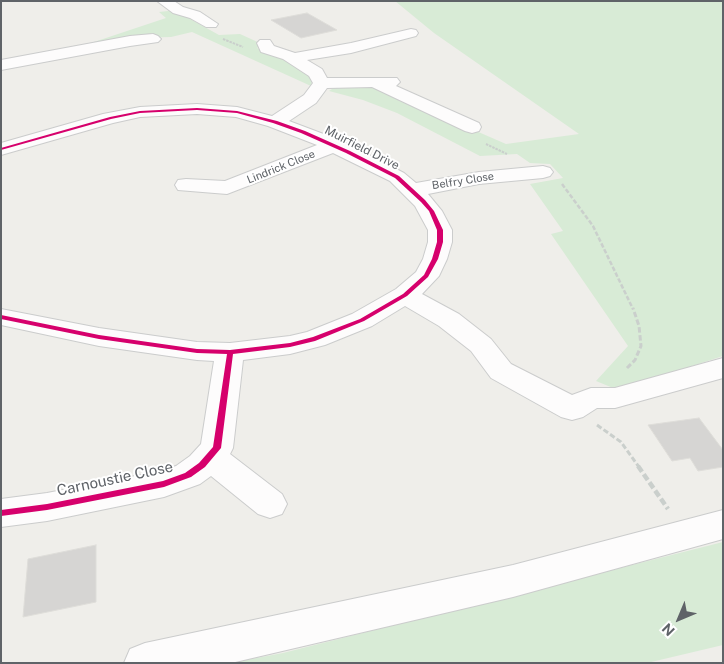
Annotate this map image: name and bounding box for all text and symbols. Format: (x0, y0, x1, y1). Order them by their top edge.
street label: Muirfield Drive (322, 123, 402, 173)
street label: Lindrick Close (245, 147, 317, 187)
street label: Belfry Close (431, 170, 495, 192)
street label: Carnoustie Close (55, 458, 175, 500)
north arrow (654, 594, 704, 644)
text: N (659, 620, 678, 639)

